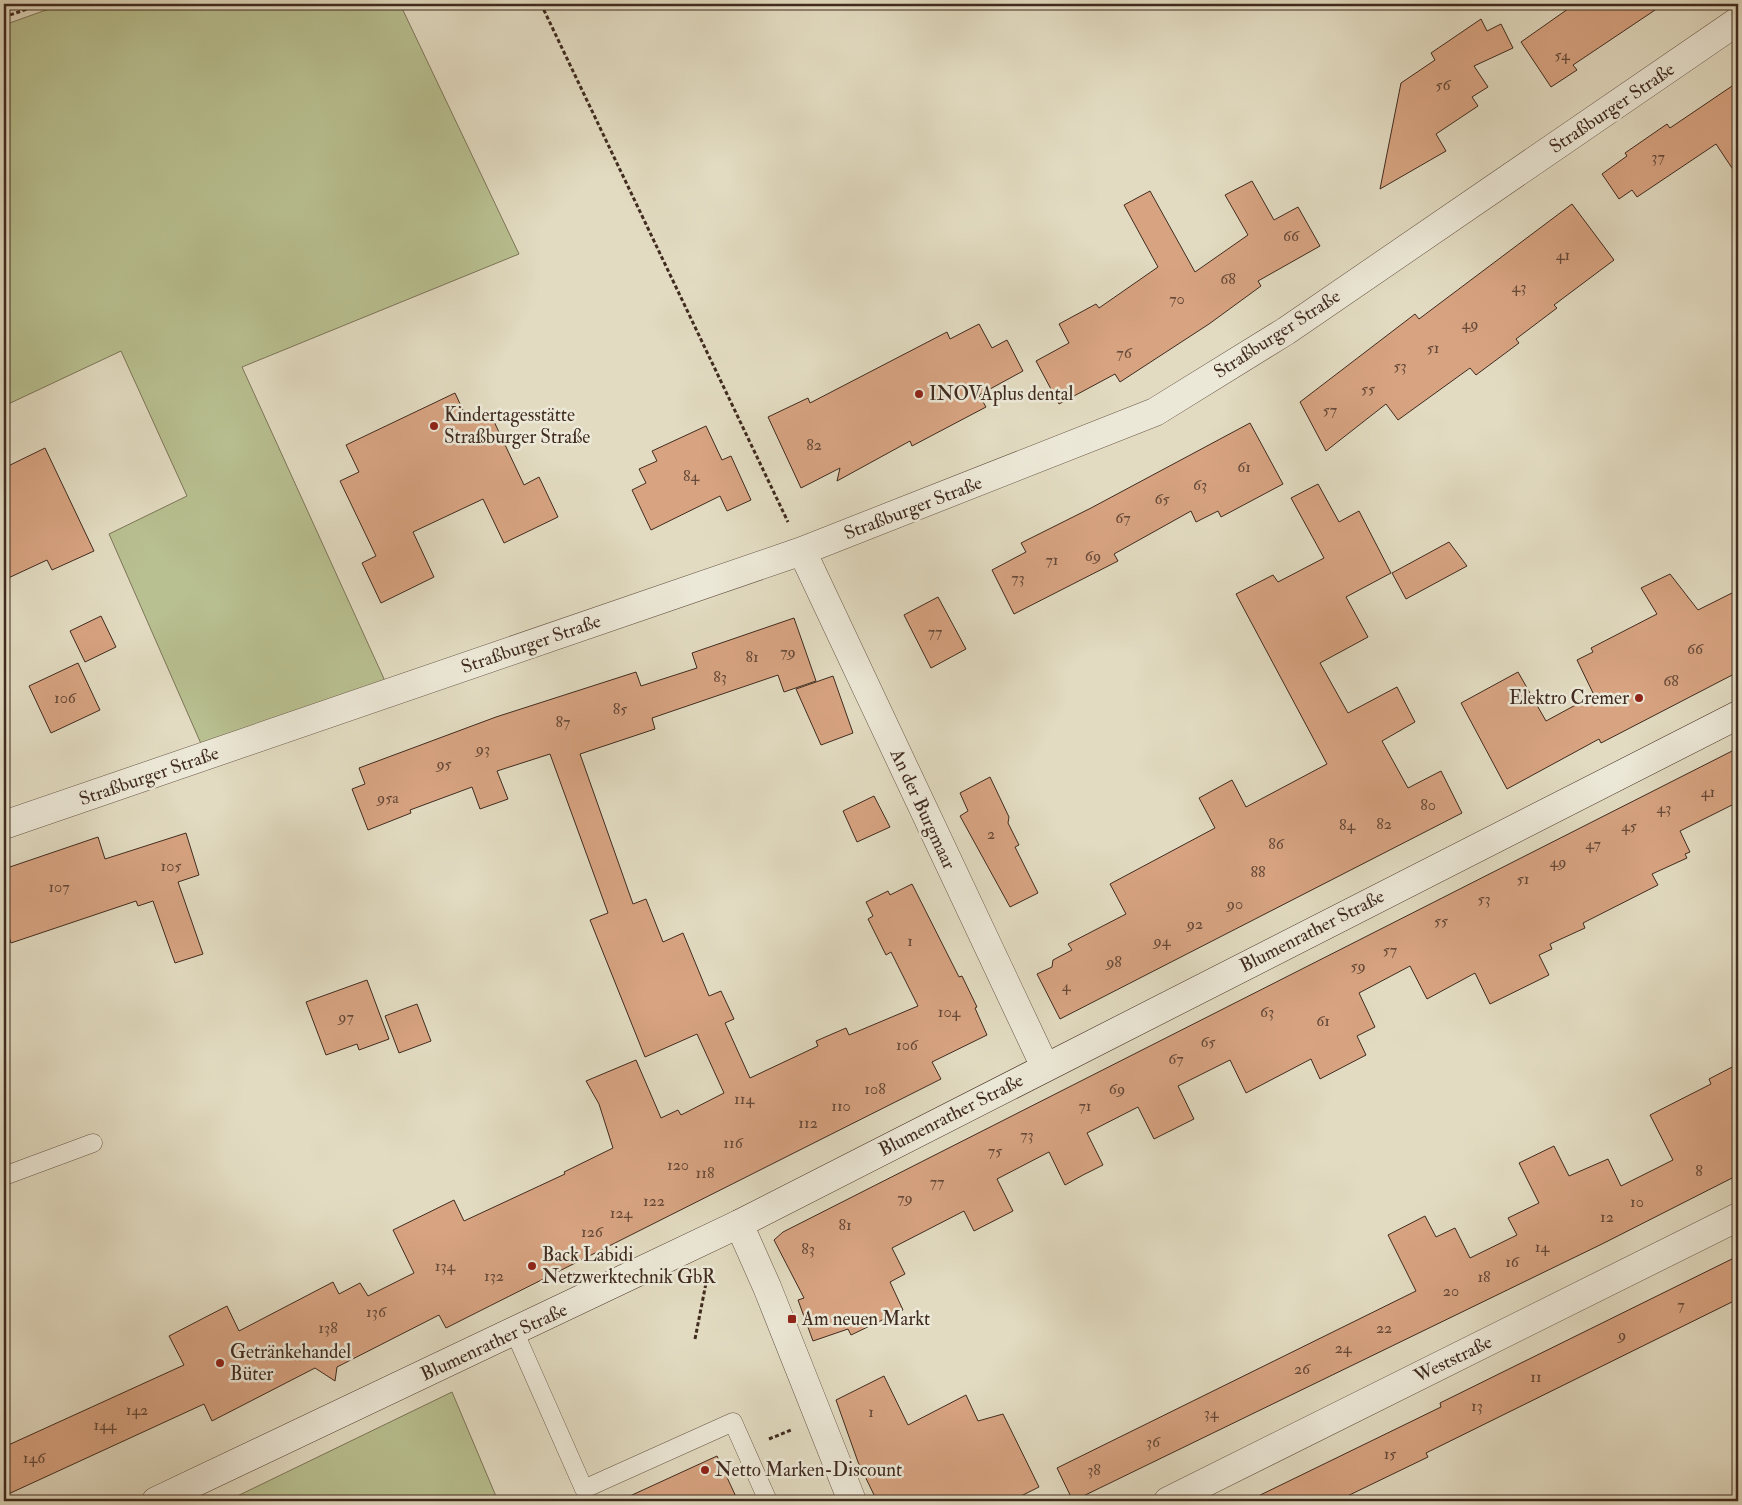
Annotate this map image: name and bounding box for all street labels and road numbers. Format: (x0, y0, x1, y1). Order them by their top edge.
street label: Straßburger Straße (1545, 57, 1679, 159)
street label: Straßburger Straße (1209, 284, 1345, 384)
street label: Straßburger Straße (840, 471, 986, 545)
street label: Straßburger Straße (458, 609, 604, 679)
street label: Straßburger Straße (76, 741, 222, 811)
street label: An der Burgmaar (884, 744, 961, 873)
street label: Blumenrather Straße (1236, 884, 1388, 978)
street label: Blumenrather Straße (875, 1068, 1027, 1162)
street label: Blumenrather Straße (417, 1297, 571, 1387)
street label: Weststraße (1409, 1330, 1496, 1389)

